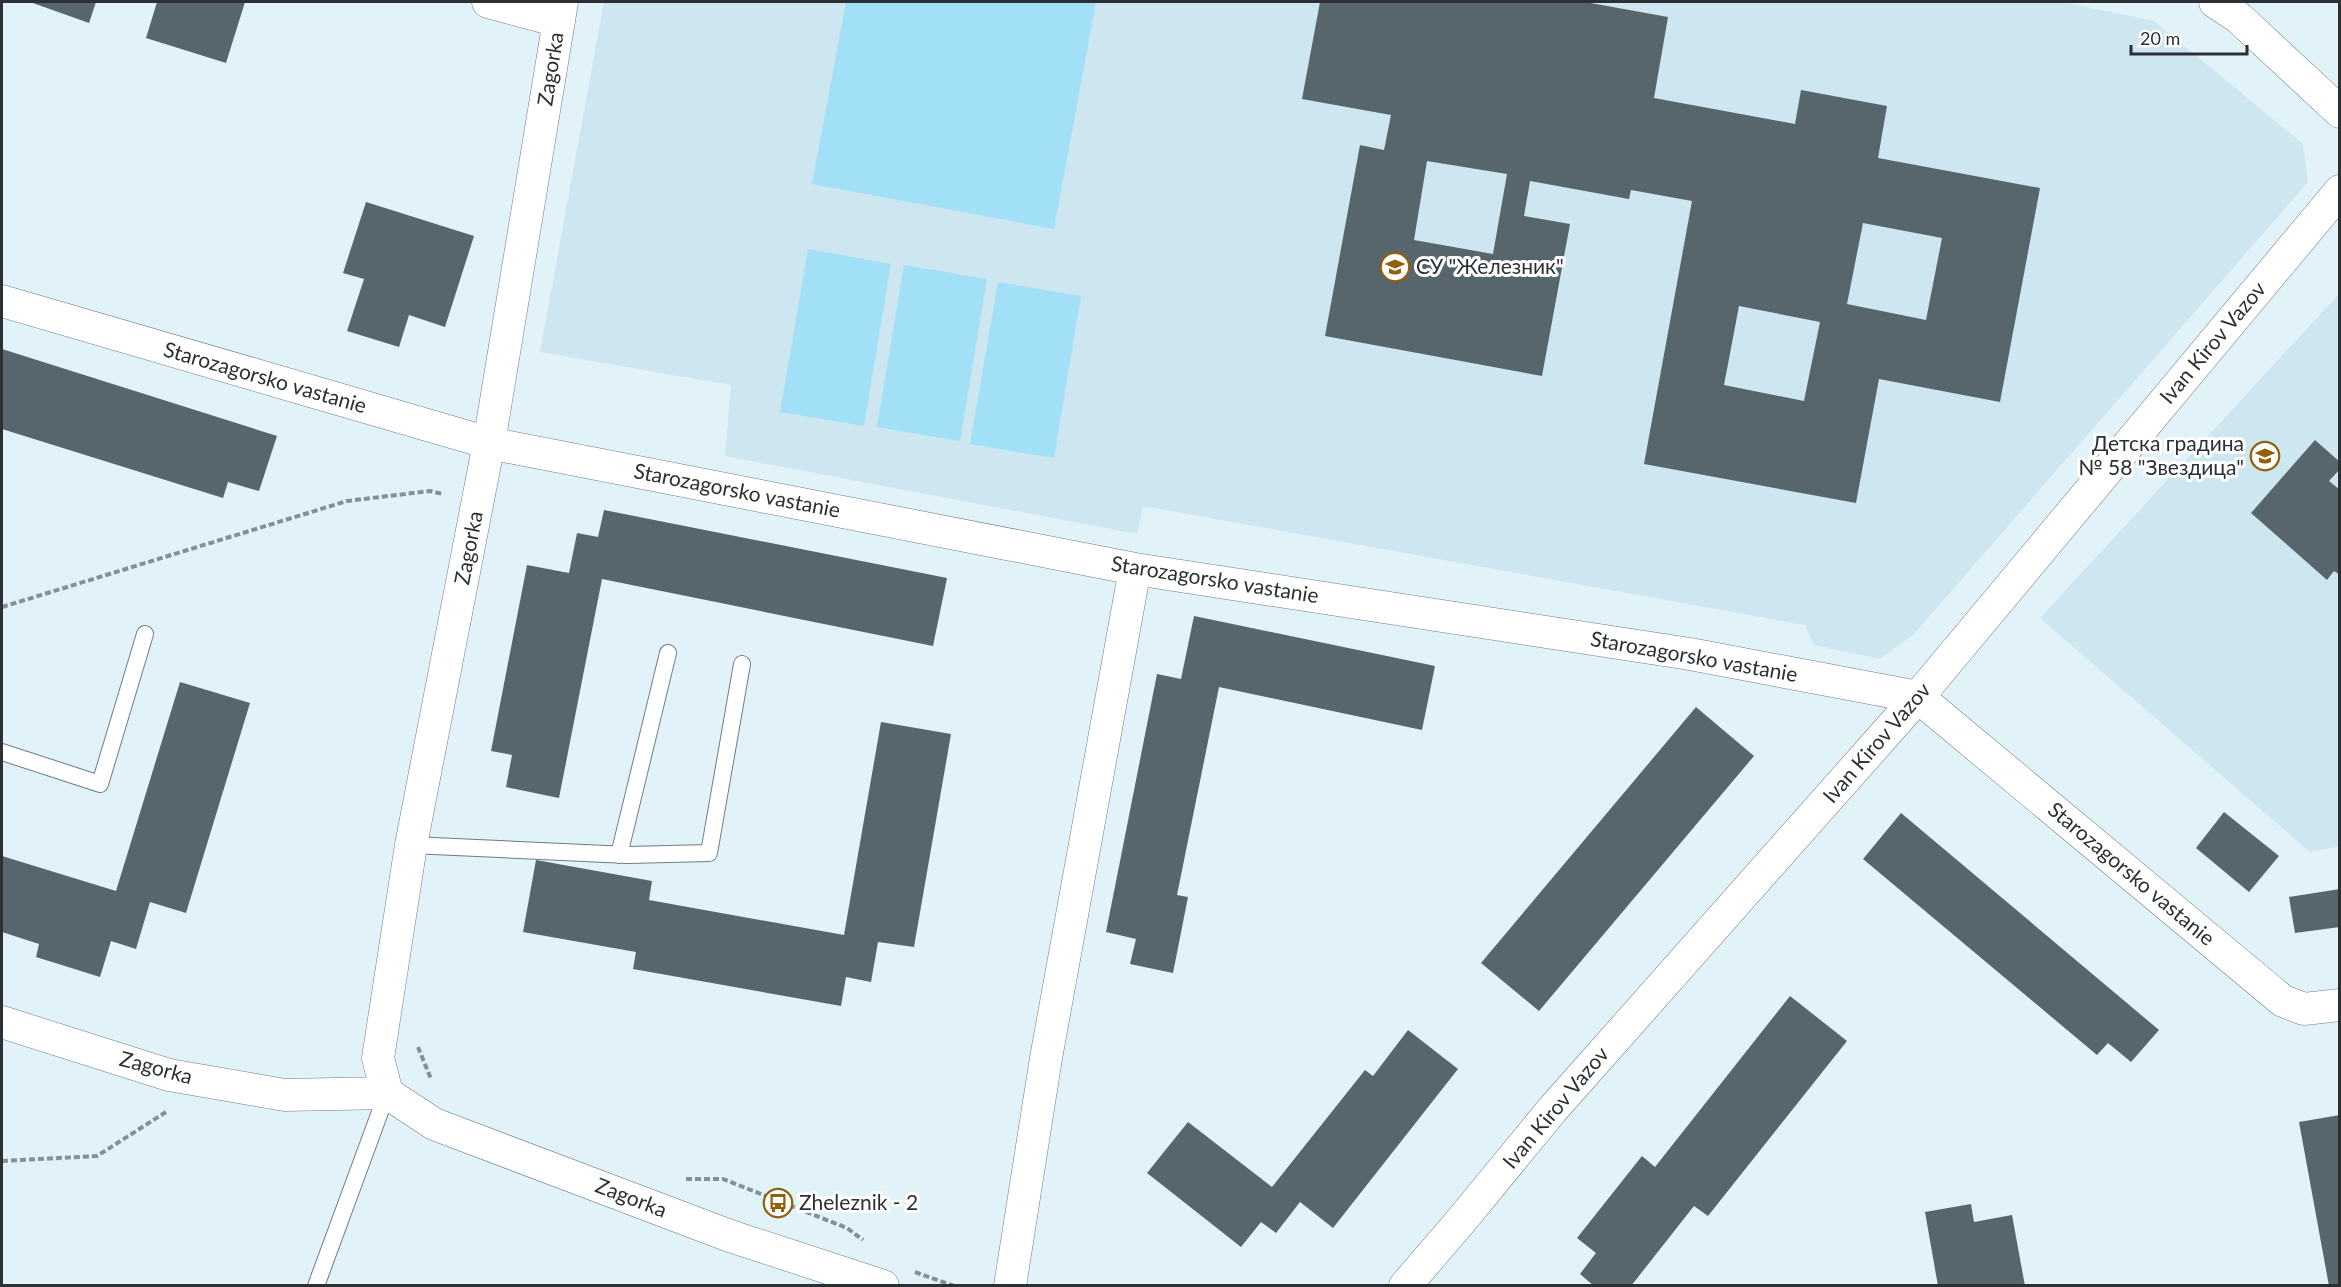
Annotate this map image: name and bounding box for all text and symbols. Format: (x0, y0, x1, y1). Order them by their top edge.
scale bar (2131, 18, 2246, 56)
text: 20 m (2140, 27, 2180, 49)
street label: Zagorka (531, 30, 568, 107)
school or university icon: СУ "Железник" (1379, 251, 1411, 283)
place label: СУ "Железник" (1416, 253, 1564, 278)
street label: Ivan Kirov Vazov (2154, 276, 2270, 408)
street label: Starozagorsko vastanie (161, 336, 370, 417)
place label: Детска градина № 58 "Звездица" (2078, 430, 2244, 479)
school or university icon: Детска градина № 58 "Звездица" (2249, 440, 2281, 472)
street label: Starozagorsko vastanie (632, 457, 843, 522)
street label: Zagorka (448, 509, 487, 587)
street label: Starozagorsko vastanie (1110, 550, 1321, 607)
street label: Starozagorsko vastanie (1589, 625, 1800, 686)
street label: Ivan Kirov Vazov (1817, 677, 1935, 807)
street label: Starozagorsko vastanie (2044, 796, 2220, 950)
street label: Ivan Kirov Vazov (1497, 1041, 1613, 1173)
street label: Zagorka (117, 1045, 196, 1088)
street label: Zagorka (592, 1172, 671, 1222)
bus stop icon: Zheleznik - 2 (762, 1187, 794, 1219)
place label: Zheleznik - 2 (799, 1189, 918, 1214)

